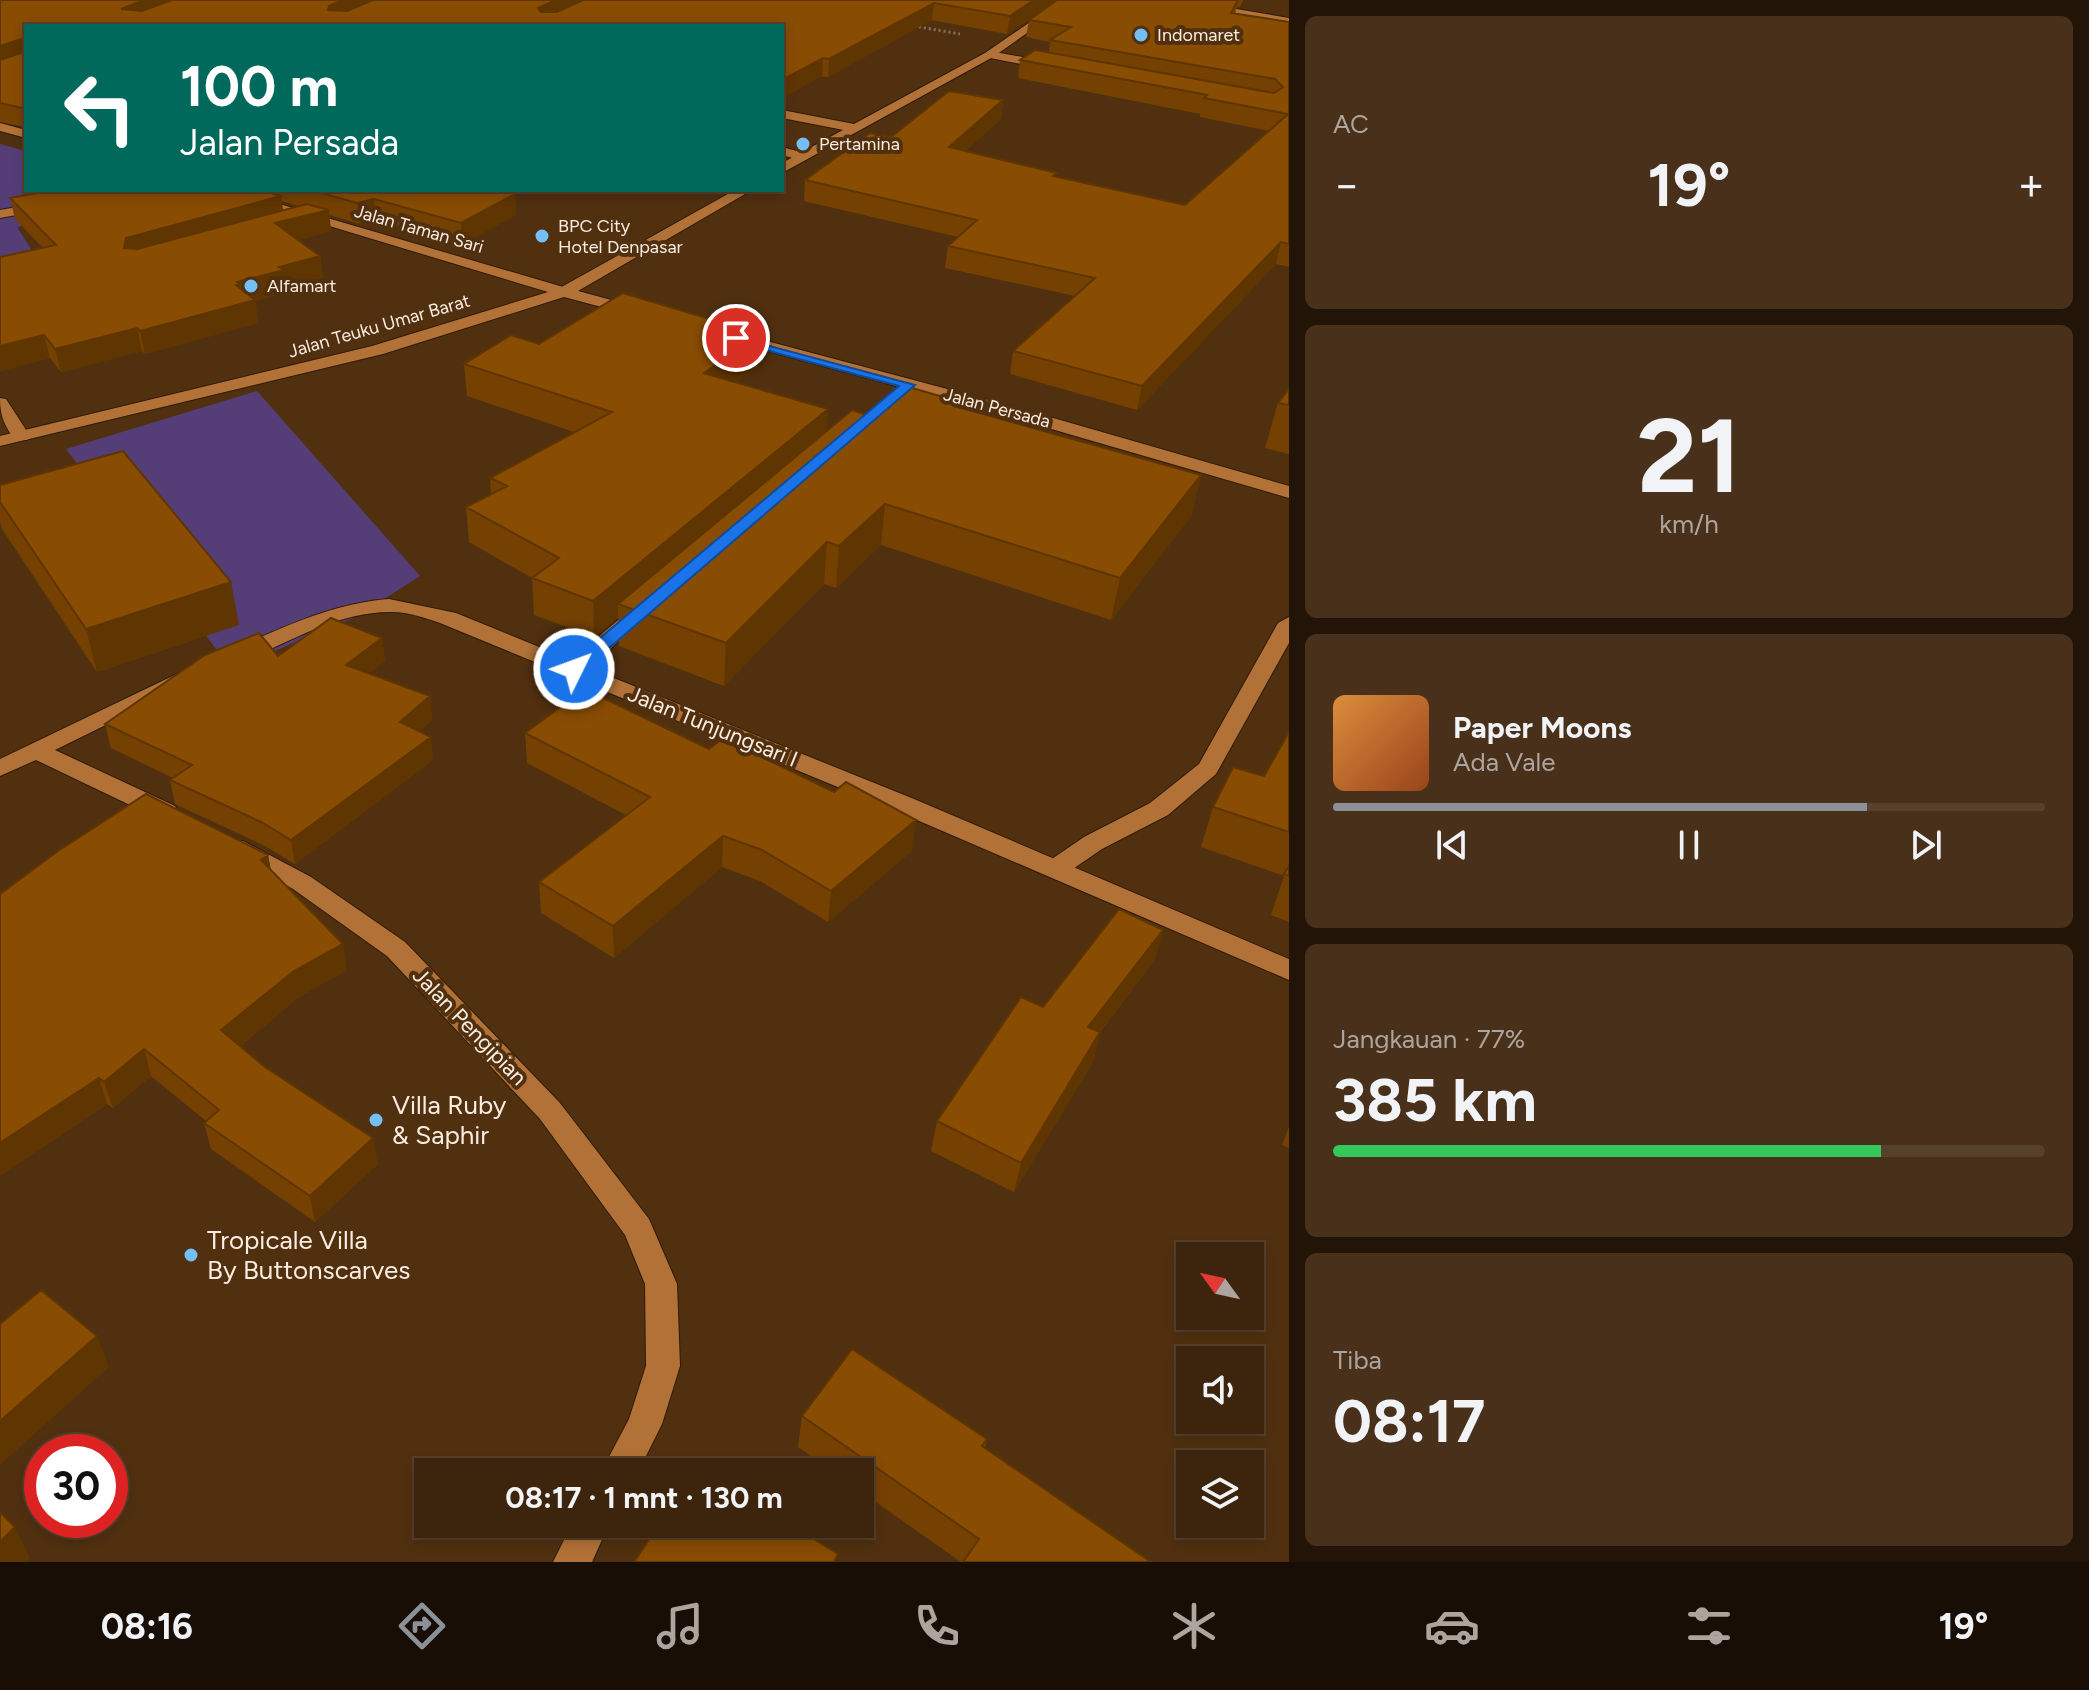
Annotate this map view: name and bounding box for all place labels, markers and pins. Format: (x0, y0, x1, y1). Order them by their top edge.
place label: Indomaret (1157, 24, 1240, 46)
marker: Indomaret (1132, 26, 1150, 44)
place label: Pertamina (819, 133, 900, 155)
marker: Pertamina (794, 135, 812, 153)
place label: BPC City Hotel Denpasar (558, 215, 683, 258)
marker: BPC City Hotel Denpasar (533, 227, 551, 245)
place label: Alfamart (267, 275, 336, 297)
marker: Alfamart (242, 277, 260, 295)
pin (702, 304, 770, 372)
place label: Villa Ruby & Saphir (392, 1089, 507, 1151)
marker: Villa Ruby & Saphir (367, 1111, 385, 1129)
place label: Tropicale Villa By Buttonscarves (207, 1224, 410, 1286)
marker: Tropicale Villa By Buttonscarves (182, 1246, 200, 1264)

